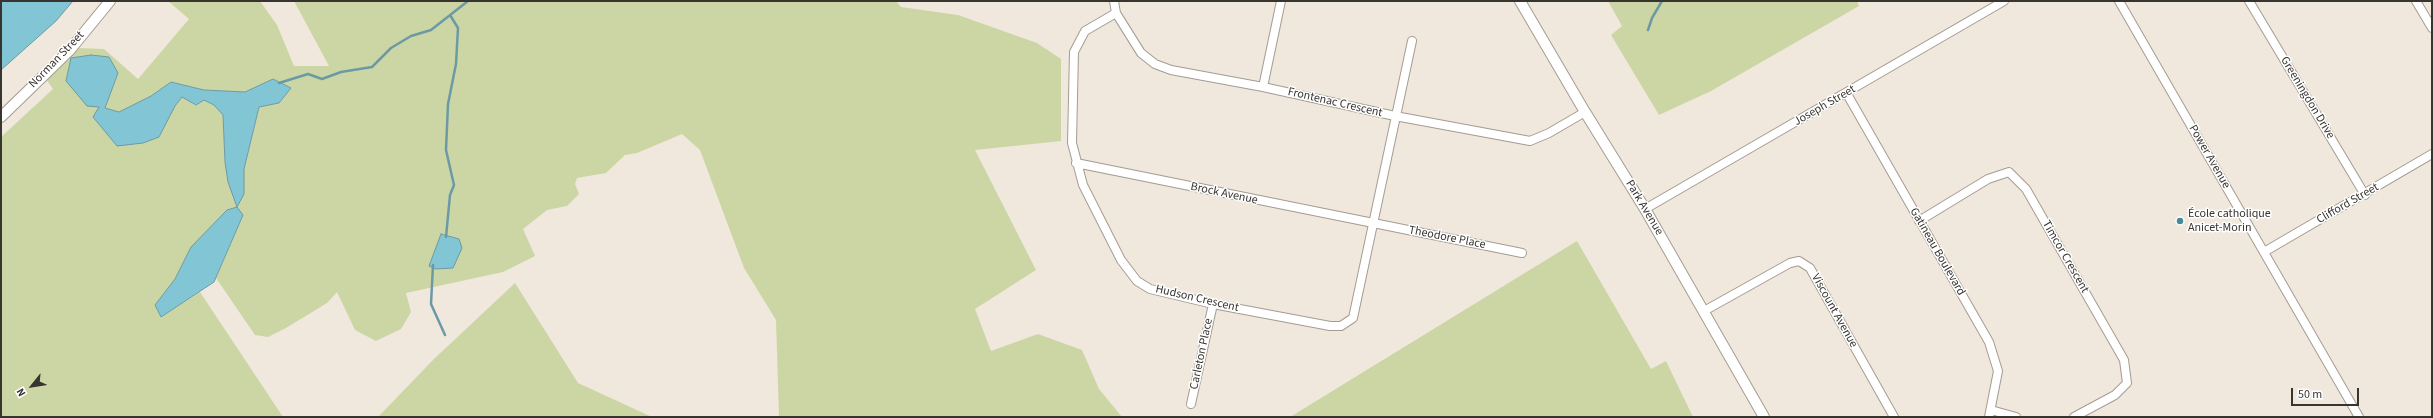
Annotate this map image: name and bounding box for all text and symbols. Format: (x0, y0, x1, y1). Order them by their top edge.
street label: Norman Street (26, 29, 88, 91)
street label: Greeningdon Drive (2277, 54, 2337, 142)
street label: Joseph Street (1792, 83, 1858, 129)
street label: Frontenac Crescent (1286, 85, 1384, 121)
street label: Power Avenue (2185, 123, 2233, 191)
street label: Park Avenue (1622, 178, 1666, 238)
street label: Brock Avenue (1189, 180, 1259, 208)
street label: Clifford Street (2314, 180, 2382, 228)
street label: Gatineau Boulevard (1906, 206, 1968, 298)
place label: École catholique Anicet-Morin (2188, 207, 2271, 235)
marker: École catholique Anicet-Morin (2175, 216, 2185, 226)
street label: Timcor Crescent (2038, 218, 2092, 296)
street label: Theodore Place (1407, 223, 1487, 253)
street label: Viscount Avenue (1808, 271, 1860, 351)
street label: Hudson Crescent (1154, 282, 1240, 316)
street label: Carleton Place (1187, 317, 1217, 391)
north arrow (12, 366, 52, 406)
scale bar (2293, 380, 2361, 406)
text: N (13, 385, 30, 399)
text: 50 m (2298, 386, 2322, 403)

